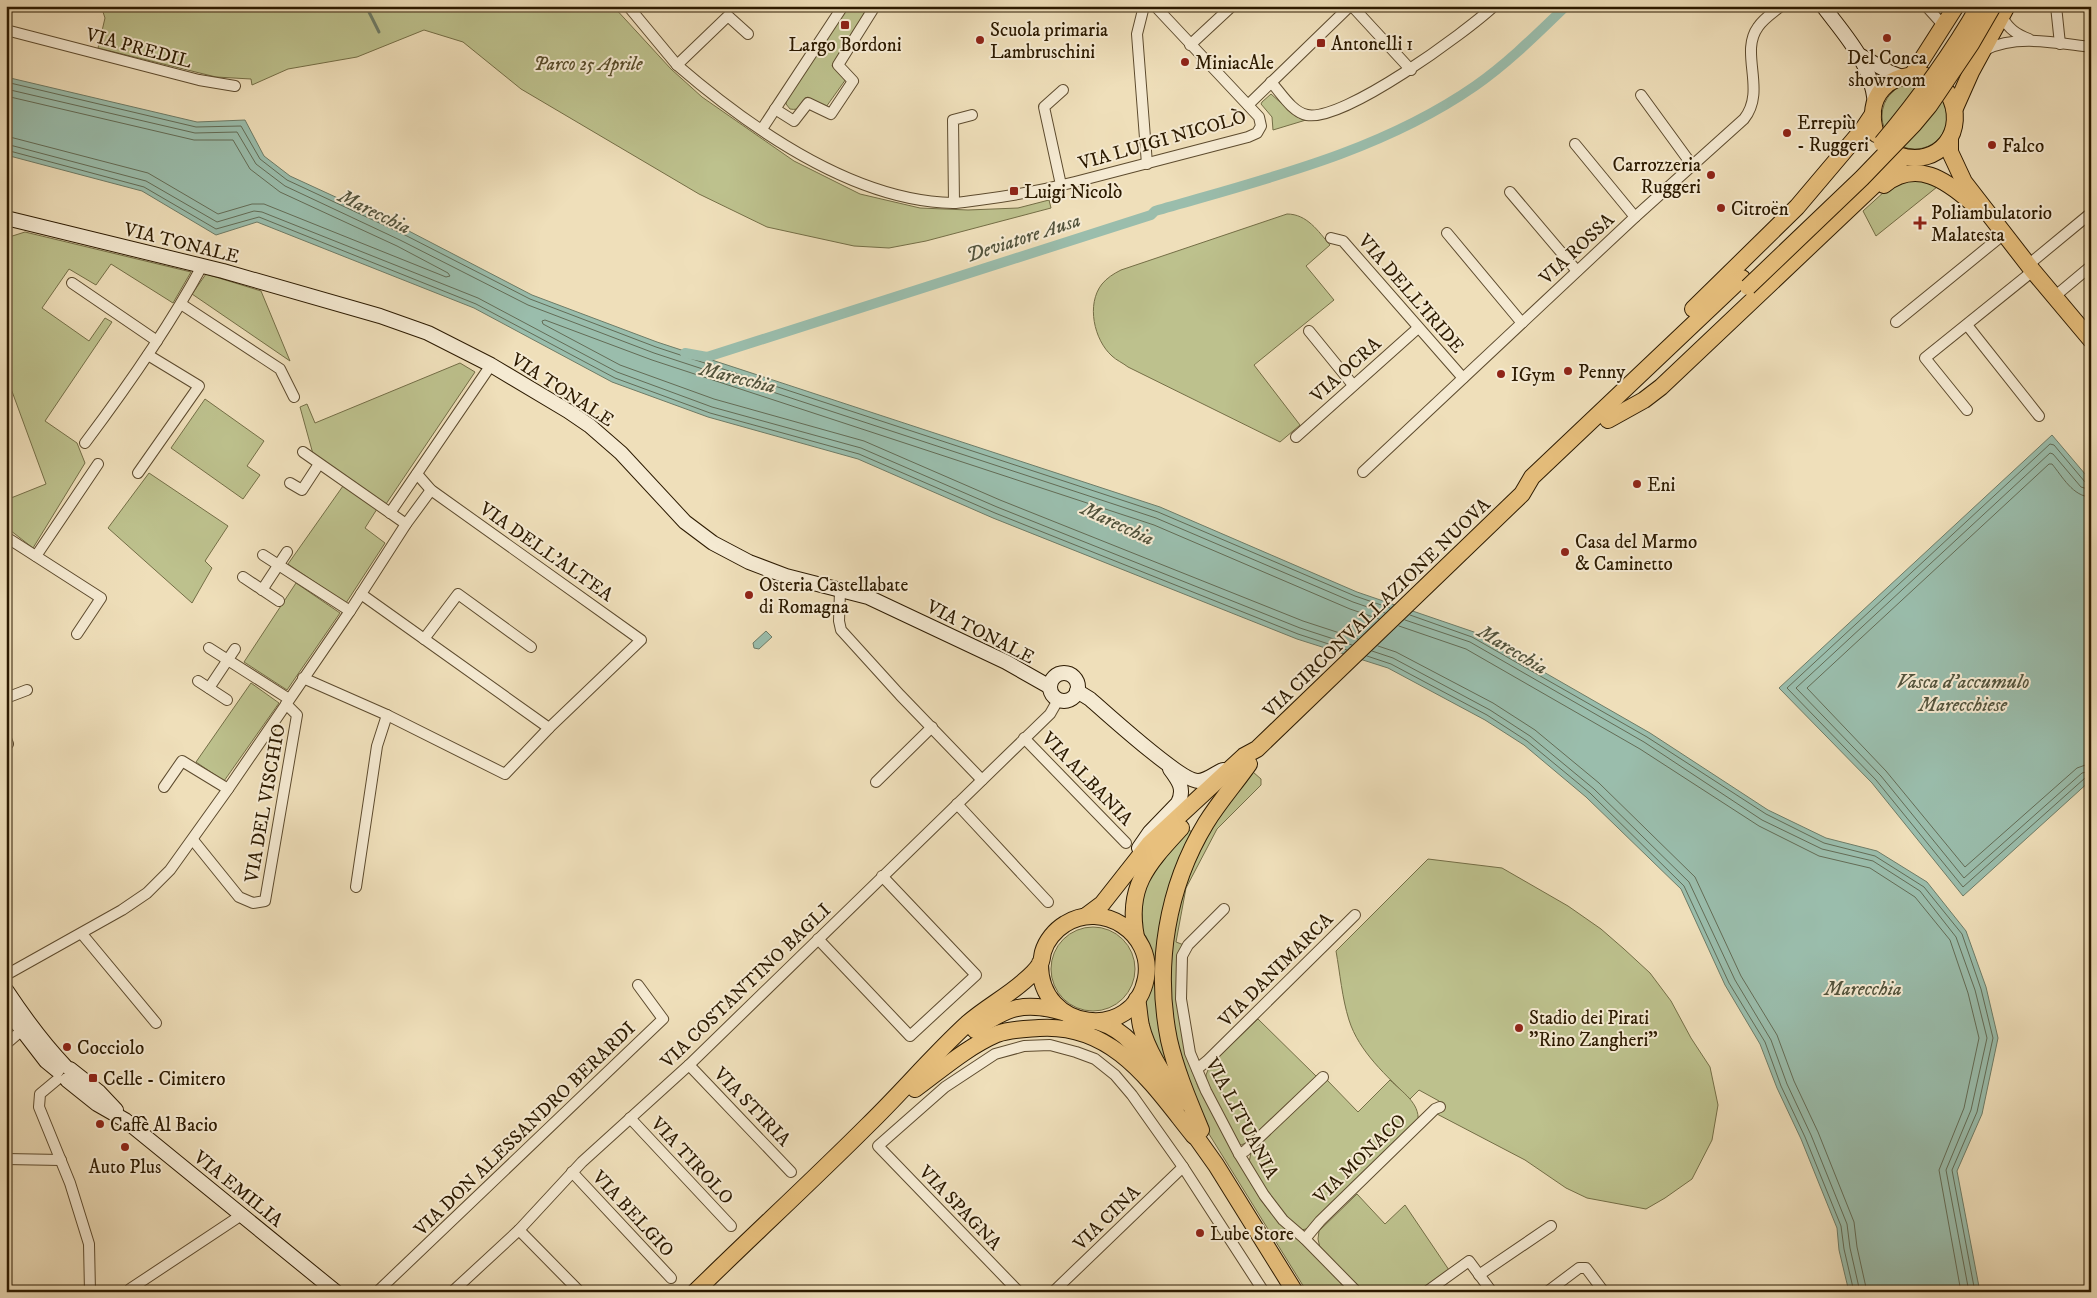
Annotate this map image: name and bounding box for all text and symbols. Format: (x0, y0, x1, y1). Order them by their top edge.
marker: Largo Bordoni (839, 19, 851, 31)
place label: Scuola primaria Lambruschini (990, 19, 1108, 64)
street label: VIA PREDIL (82, 23, 194, 74)
marker: Del Conca showroom (1881, 32, 1893, 44)
place label: Antonelli 1 (1331, 33, 1413, 56)
place label: Largo Bordoni (788, 34, 902, 57)
marker: Scuola primaria Lambruschini (974, 34, 986, 46)
marker: Antonelli 1 (1315, 37, 1327, 49)
place label: Del Conca showroom (1847, 47, 1927, 92)
place label: MiniacAle (1195, 52, 1274, 75)
park label: Parco 25 Aprile (533, 53, 643, 77)
marker: MiniacAle (1179, 56, 1191, 68)
street label: VIA LUIGI NICOLÒ (1074, 104, 1249, 176)
place label: Errepiù - Ruggeri (1797, 112, 1869, 157)
marker: Errepiù - Ruggeri (1781, 127, 1793, 139)
place label: Falco (2002, 135, 2044, 158)
marker: Falco (1986, 139, 1998, 151)
place label: Carrozzeria Ruggeri (1613, 154, 1701, 199)
marker: Carrozzeria Ruggeri (1705, 169, 1717, 181)
place label: Luigi Nicolò (1024, 181, 1122, 204)
water label: Marecchia (332, 183, 415, 241)
marker: Luigi Nicolò (1008, 185, 1020, 197)
place label: Citroën (1731, 198, 1789, 221)
marker: Citroën (1715, 202, 1727, 214)
place label: Poliambulatorio Malatesta (1931, 202, 2052, 247)
water label: Deviatore Ausa (963, 208, 1084, 269)
street label: VIA ROSSA (1534, 208, 1620, 290)
marker: Poliambulatorio Malatesta (1913, 216, 1927, 230)
street label: VIA TONALE (121, 218, 242, 269)
street label: VIA DELL'IRIDE (1352, 229, 1469, 358)
street label: VIA OCRA (1305, 332, 1387, 408)
street label: VIA TONALE (506, 348, 618, 432)
water label: Marecchia (695, 357, 778, 400)
place label: Penny (1578, 361, 1626, 384)
place label: IGym (1511, 364, 1555, 387)
marker: Penny (1562, 365, 1574, 377)
marker: IGym (1495, 368, 1507, 380)
place label: Eni (1647, 474, 1675, 497)
marker: Eni (1631, 478, 1643, 490)
street label: VIA CIRCONVALLAZIONE NUOVA (1258, 493, 1496, 724)
water label: Marecchia (1075, 496, 1158, 552)
street label: VIA DELL'ALTEA (474, 497, 618, 607)
place label: Casa del Marmo & Caminetto (1575, 531, 1697, 576)
marker: Casa del Marmo & Caminetto (1559, 546, 1571, 558)
place label: Osteria Castellabate di Romagna (759, 574, 908, 619)
marker: Osteria Castellabate di Romagna (743, 589, 755, 601)
street label: VIA TONALE (922, 595, 1038, 669)
water label: Marecchia (1471, 619, 1552, 681)
water label: Vasca d'accumulo Marecchiese (1896, 670, 2030, 718)
street label: VIA DEL VISCHIO (240, 722, 291, 885)
street label: VIA ALBANIA (1036, 727, 1138, 831)
street label: VIA COSTANTINO BAGLI (655, 899, 836, 1074)
street label: VIA DANIMARCA (1213, 907, 1339, 1033)
water label: Marecchia (1822, 977, 1902, 1002)
place label: Stadio dei Pirati "Rino Zangheri" (1529, 1007, 1658, 1052)
street label: VIA DON ALESSANDRO BERARDI (409, 1017, 641, 1242)
marker: Stadio dei Pirati "Rino Zangheri" (1513, 1022, 1525, 1034)
place label: Cocciolo (77, 1037, 144, 1060)
marker: Cocciolo (61, 1041, 73, 1053)
street label: VIA LITUANIA (1200, 1053, 1284, 1184)
street label: VIA STIRIA (708, 1062, 796, 1152)
place label: Celle - Cimitero (103, 1068, 225, 1091)
marker: Celle - Cimitero (87, 1072, 99, 1084)
street label: VIA MONACO (1308, 1109, 1411, 1210)
street label: VIA TIROLO (645, 1112, 738, 1210)
place label: Caffè Al Bacio (110, 1114, 218, 1137)
marker: Caffè Al Bacio (94, 1118, 106, 1130)
marker: Auto Plus (119, 1141, 131, 1153)
street label: VIA EMILIA (188, 1146, 288, 1233)
place label: Auto Plus (89, 1156, 161, 1179)
street label: VIA SPAGNA (913, 1160, 1007, 1256)
street label: VIA BELGIO (586, 1165, 679, 1262)
street label: VIA CINA (1068, 1180, 1146, 1256)
place label: Lube Store (1210, 1223, 1294, 1246)
marker: Lube Store (1194, 1227, 1206, 1239)

